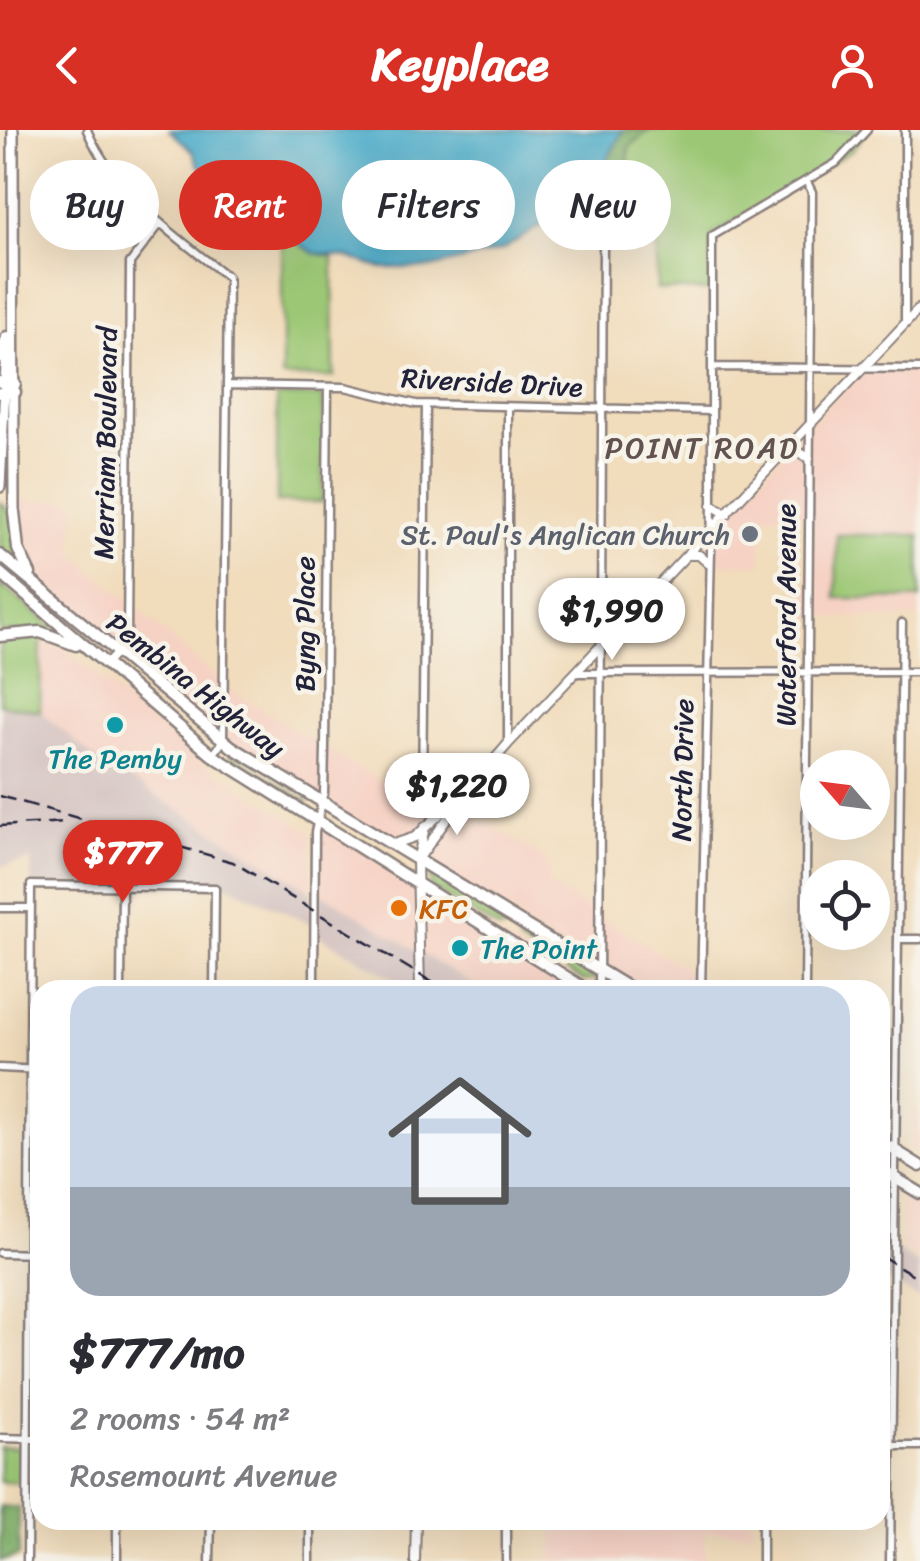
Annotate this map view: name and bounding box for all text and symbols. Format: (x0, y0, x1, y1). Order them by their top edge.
text: Keyplace (371, 25, 549, 105)
icon: back (40, 38, 95, 93)
icon: person (825, 38, 880, 93)
chip: Buy (30, 160, 159, 250)
chip: Rent (179, 160, 322, 250)
chip: Filters (342, 160, 515, 250)
chip: New (535, 160, 671, 250)
street label: Merriam Boulevard (79, 324, 132, 560)
street label: Riverside Drive (400, 353, 584, 412)
district label: POINT ROAD (604, 421, 800, 475)
street label: Waterford Avenue (761, 504, 810, 726)
place label: St. Paul's Anglican Church (401, 510, 730, 559)
marker: St. Paul's Anglican Church (739, 523, 761, 545)
street label: Byng Place (280, 556, 329, 692)
pin: $1,990 (531, 578, 693, 663)
text: $1,990 (560, 582, 664, 639)
street label: Pembina Highway (95, 599, 296, 772)
street label: North Drive (657, 698, 708, 842)
marker: The Pemby (104, 714, 126, 736)
place label: The Pemby (48, 734, 182, 783)
north arrow (800, 750, 890, 840)
map controls (800, 750, 890, 950)
pin: $1,220 (376, 753, 538, 838)
text: $1,220 (406, 757, 508, 814)
pin: $777 (64, 820, 182, 905)
text: $777 (85, 824, 161, 881)
button: locate (800, 860, 890, 950)
place label: KFC (419, 884, 468, 933)
marker: KFC (388, 897, 410, 919)
place label: The Point (480, 924, 598, 973)
marker: The Point (449, 937, 471, 959)
icon: home (370, 1051, 550, 1231)
text: $777/mo (70, 1316, 245, 1390)
text: 2 rooms · 54 m² (70, 1390, 290, 1447)
text: Rosemount Avenue (70, 1447, 337, 1504)

